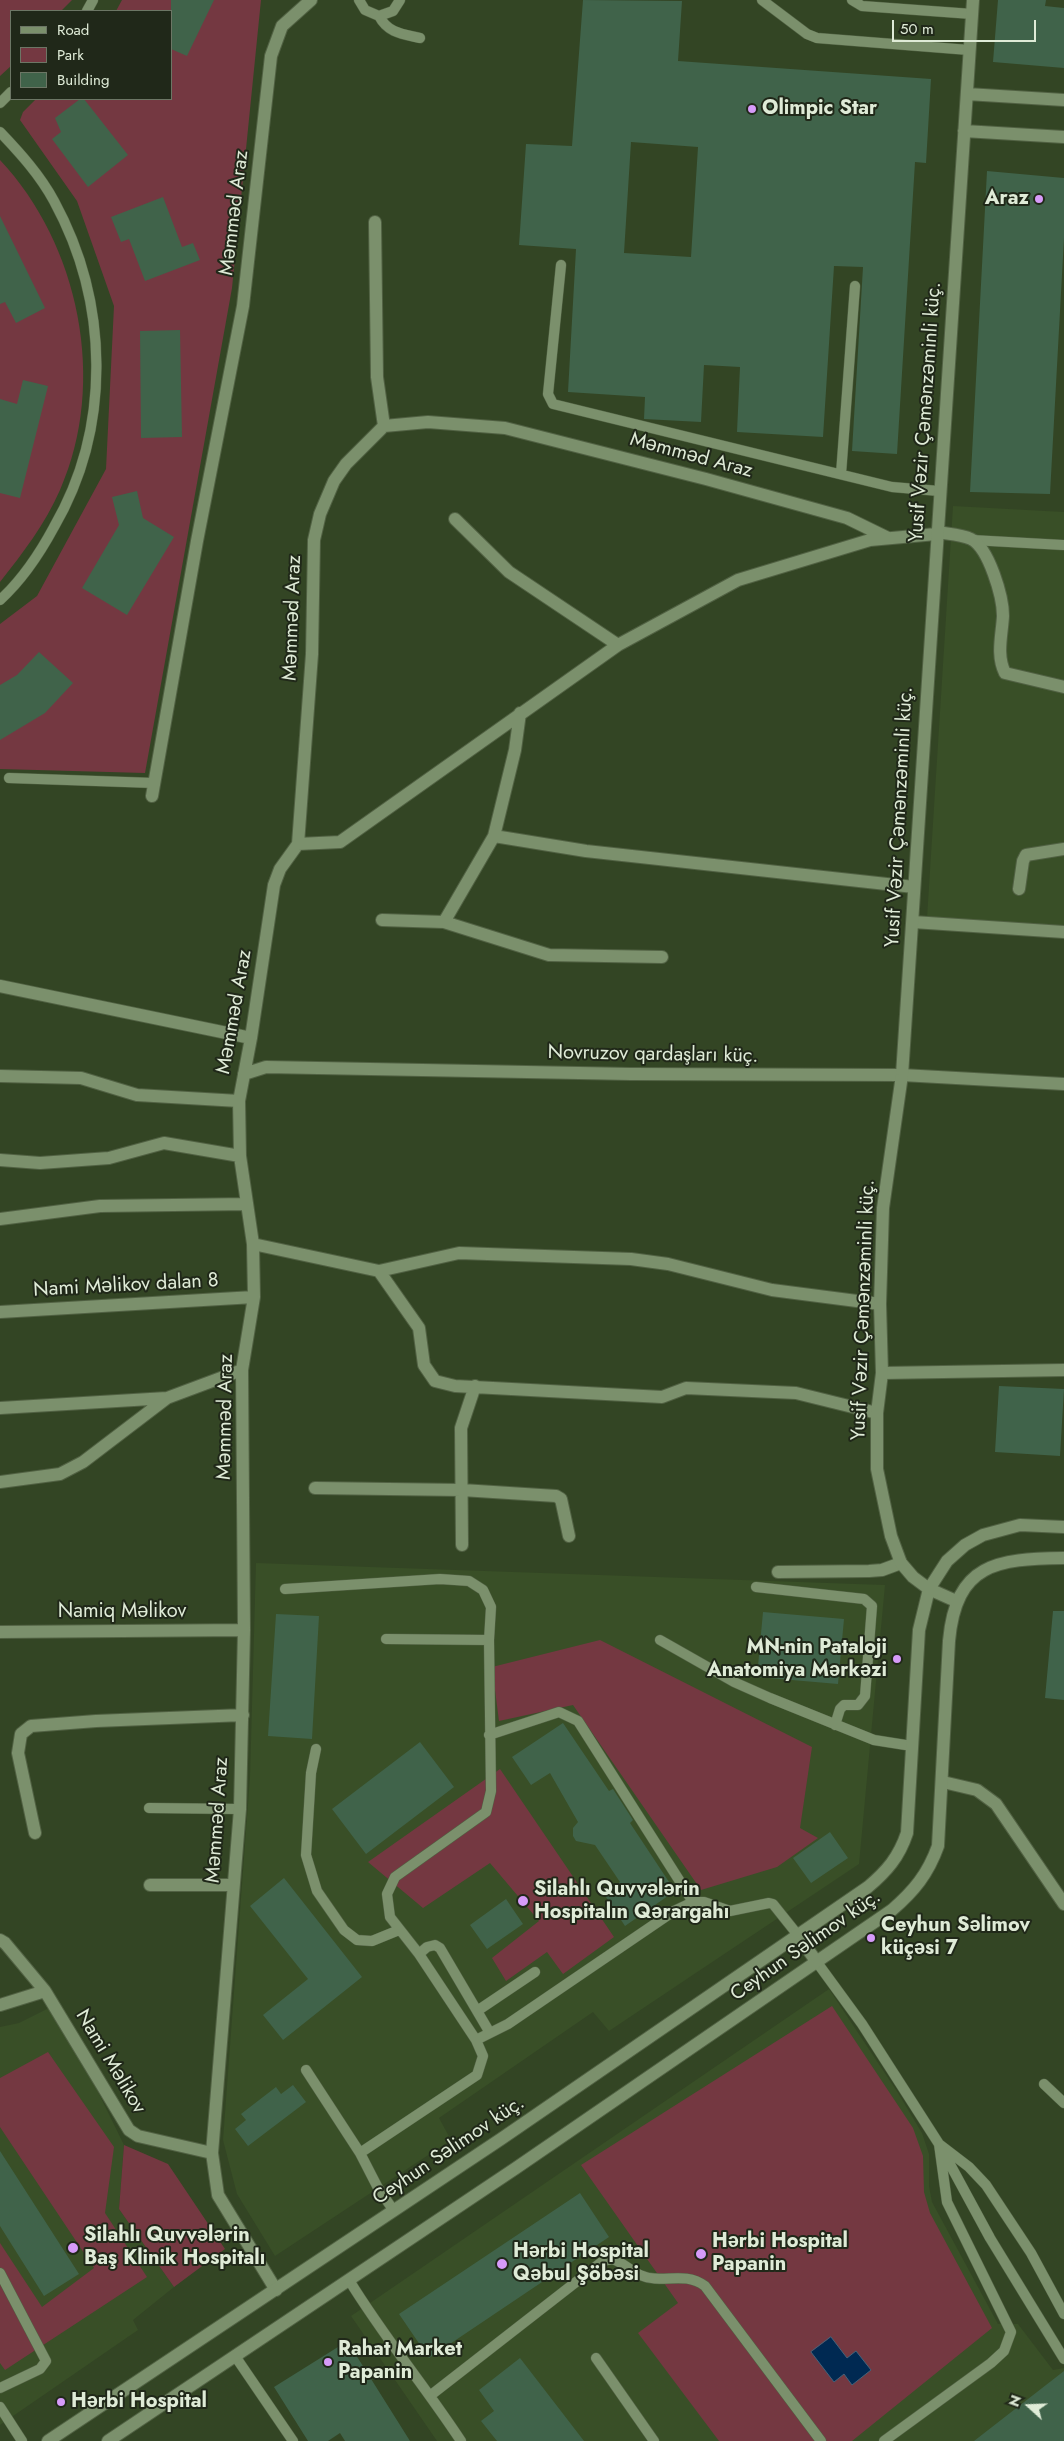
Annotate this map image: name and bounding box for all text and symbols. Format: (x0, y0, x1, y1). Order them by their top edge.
legend (10, 10, 172, 100)
scale bar (894, 10, 1038, 42)
text: 50 m (900, 18, 934, 40)
text: Road (57, 19, 89, 41)
text: Park (57, 44, 84, 66)
text: Building (57, 69, 109, 91)
place label: Olimpic Star (762, 97, 877, 121)
marker: Olimpic Star (746, 103, 758, 115)
street label: Məmməd Araz (215, 149, 255, 277)
place label: Araz (985, 187, 1029, 211)
marker: Araz (1033, 193, 1045, 205)
street label: Yusif Vəzir Çəmənzəminli küç. (905, 281, 947, 543)
street label: Məmməd Araz (627, 428, 755, 484)
street label: Məmməd Araz (279, 555, 307, 681)
street label: Yusif Vəzir Çəmənzəminli küç. (881, 686, 919, 948)
street label: Məmməd Araz (212, 948, 258, 1076)
street label: Novruzov qardaşları küç. (547, 1041, 759, 1069)
street label: Yusif Vəzir Çəmənzəminli küç. (847, 1179, 881, 1441)
street label: Nami Məlikov dalan 8 (33, 1269, 219, 1303)
street label: Məmməd Araz (213, 1354, 239, 1480)
street label: Namiq Məlikov (58, 1600, 186, 1624)
place label: MN-nin Pataloji Anatomiya Mərkəzi (707, 1636, 887, 1683)
marker: MN-nin Pataloji Anatomiya Mərkəzi (891, 1653, 903, 1665)
street label: Məmməd Araz (202, 1756, 234, 1884)
place label: Silahlı Quvvələrin Hospitalın Qərargahı (534, 1878, 729, 1925)
street label: Ceyhun Səlimov küç. (726, 1885, 886, 2007)
marker: Silahlı Quvvələrin Hospitalın Qərargahı (516, 1894, 530, 1908)
place label: Ceyhun Səlimov küçəsi 7 (881, 1914, 1030, 1961)
marker: Ceyhun Səlimov küçəsi 7 (865, 1932, 877, 1944)
street label: Nami Məlikov (70, 2006, 150, 2118)
street label: Ceyhun Səlimov küç. (369, 2091, 529, 2211)
place label: Silahlı Quvvələrin Baş Klinik Hospitalı (84, 2224, 265, 2271)
place label: Hərbi Hospital Papanin (712, 2230, 848, 2277)
place label: Hərbi Hospital Qəbul Şöbəsi (513, 2240, 649, 2287)
marker: Silahlı Quvvələrin Baş Klinik Hospitalı (66, 2241, 80, 2255)
marker: Hərbi Hospital Papanin (694, 2247, 708, 2261)
marker: Hərbi Hospital Qəbul Şöbəsi (495, 2257, 509, 2271)
place label: Rahat Market Papanin (338, 2338, 462, 2385)
marker: Rahat Market Papanin (322, 2356, 334, 2368)
north arrow (1004, 2381, 1054, 2431)
place label: Hərbi Hospital (71, 2390, 207, 2414)
text: N (1004, 2392, 1026, 2410)
marker: Hərbi Hospital (55, 2396, 67, 2408)

